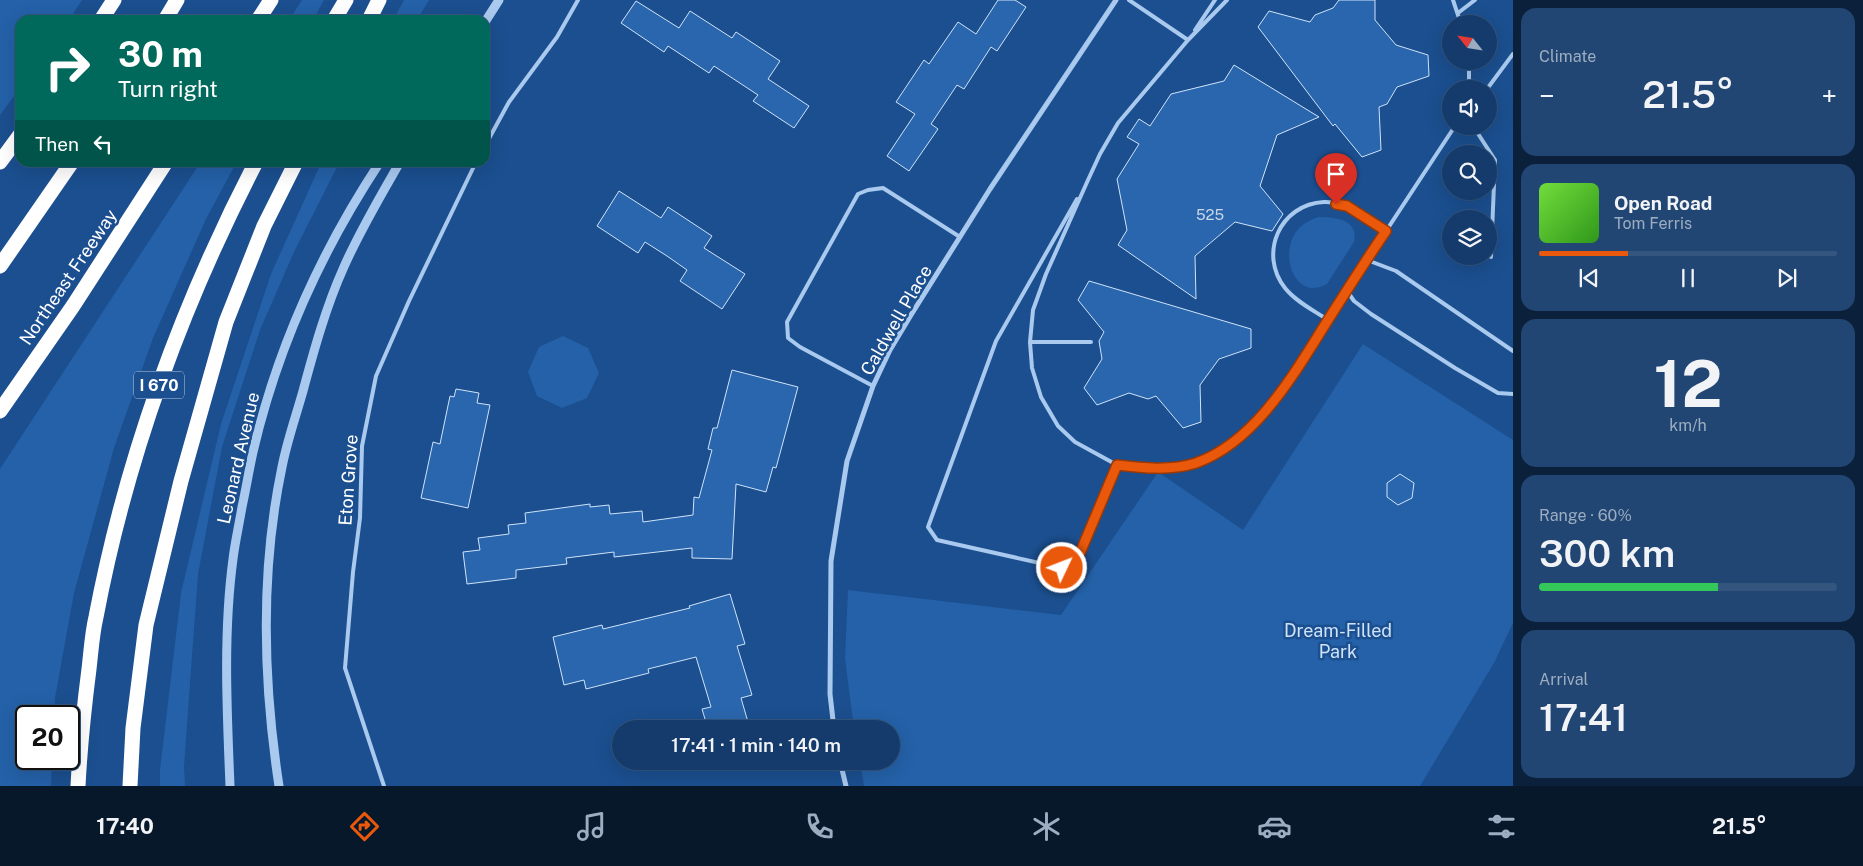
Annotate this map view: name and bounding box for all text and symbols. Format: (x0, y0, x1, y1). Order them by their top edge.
north arrow (1442, 15, 1498, 70)
map controls (1442, 15, 1497, 265)
text: 30 m (118, 34, 203, 75)
icon: right (35, 35, 100, 100)
text: Climate (1539, 47, 1596, 66)
text: 21.5° (1642, 72, 1734, 117)
text: Turn right (118, 76, 218, 102)
text: − (1539, 79, 1555, 112)
text: + (1821, 79, 1837, 112)
button: sound (1442, 80, 1497, 135)
icon: left (89, 130, 117, 158)
text: Then (35, 133, 79, 155)
button: search (1442, 145, 1497, 200)
pin (1315, 153, 1357, 204)
icon: arrive (1322, 160, 1350, 188)
text: Open Road (1614, 192, 1712, 214)
street label: Northeast Freeway (15, 205, 121, 349)
house number: 525 (1196, 206, 1224, 223)
button: layers (1442, 210, 1497, 265)
text: Tom Ferris (1614, 214, 1692, 233)
street label: Caldwell Place (856, 261, 936, 379)
icon: previous (1575, 264, 1603, 292)
icon: pause (1674, 264, 1702, 292)
icon: next (1773, 264, 1801, 292)
text: 12 (1653, 345, 1723, 422)
road number: I 670 (134, 372, 184, 398)
street label: Leonard Avenue (213, 390, 263, 526)
text: km/h (1669, 416, 1707, 435)
street label: Eton Grove (334, 434, 362, 526)
text: Range · 60% (1539, 506, 1632, 525)
text: 300 km (1539, 531, 1675, 576)
position arrow (1035, 541, 1087, 593)
park label: Dream-Filled Park (1284, 620, 1392, 662)
text: Arrival (1539, 670, 1588, 689)
text: 17:41 (1539, 695, 1628, 740)
speed limit sign: 20 (15, 705, 80, 770)
text: 17:41 · 1 min · 140 m (671, 734, 841, 756)
icon: directions (347, 809, 382, 844)
icon: music (574, 809, 609, 844)
icon: phone (802, 809, 837, 844)
icon: climate (1029, 809, 1064, 844)
icon: car (1257, 809, 1292, 844)
icon: filters (1484, 809, 1519, 844)
text: 17:40 (96, 813, 154, 839)
text: 21.5° (1712, 813, 1767, 839)

